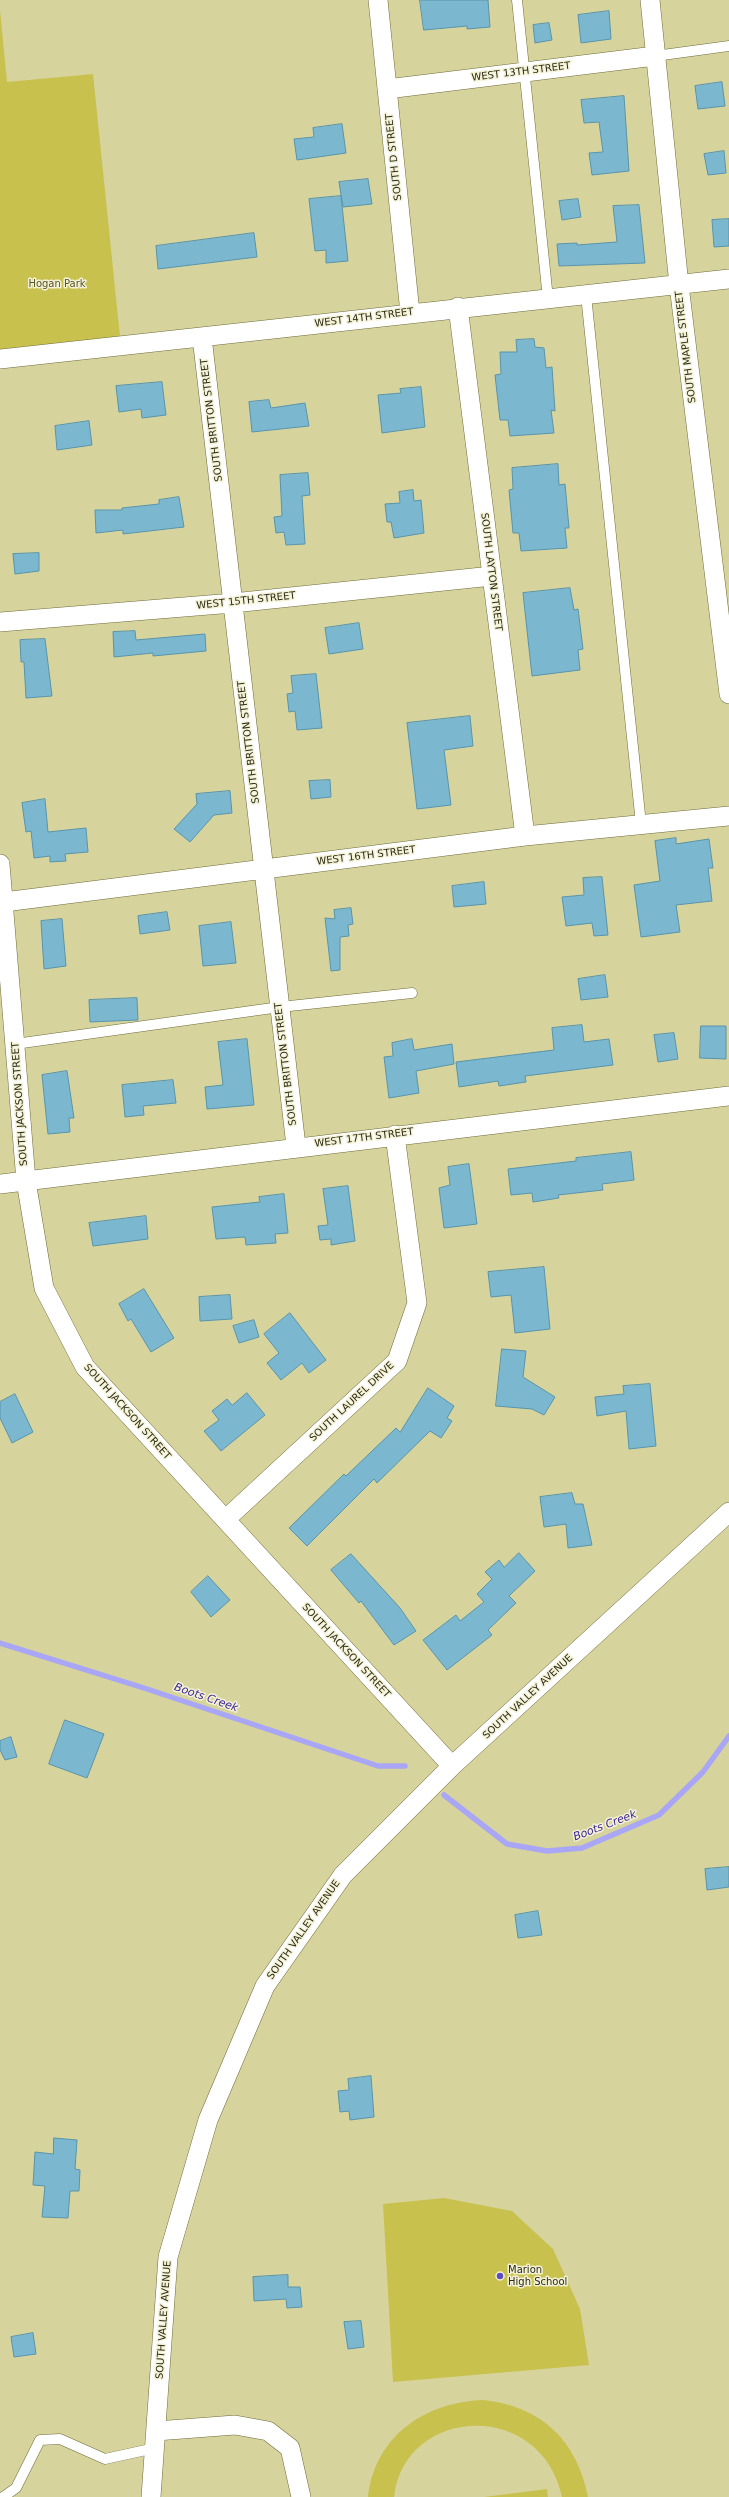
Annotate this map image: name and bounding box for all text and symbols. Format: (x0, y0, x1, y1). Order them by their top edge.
street label: WEST 13TH STREET (471, 60, 571, 84)
street label: SOUTH D STREET (383, 113, 405, 201)
park label: Hogan Park (28, 278, 86, 290)
street label: SOUTH MAPLE STREET (673, 290, 699, 404)
street label: WEST 14TH STREET (314, 306, 414, 330)
street label: SOUTH BRITTON STREET (198, 358, 226, 482)
street label: SOUTH LAYTON STREET (478, 512, 504, 632)
street label: WEST 15TH STREET (196, 590, 296, 612)
street label: SOUTH BRITTON STREET (235, 680, 263, 804)
street label: WEST 16TH STREET (316, 844, 416, 868)
street label: SOUTH BRITTON STREET (272, 1002, 300, 1126)
street label: SOUTH JACKSON STREET (10, 1042, 30, 1166)
street label: WEST 17TH STREET (314, 1126, 414, 1150)
street label: SOUTH LAUREL DRIVE (307, 1360, 397, 1444)
street label: SOUTH JACKSON STREET (81, 1362, 173, 1462)
street label: SOUTH JACKSON STREET (299, 1601, 393, 1701)
street label: SOUTH VALLEY AVENUE (481, 1652, 575, 1742)
water label: Boots Creek (172, 1681, 240, 1715)
water label: Boots Creek (572, 1808, 638, 1844)
street label: SOUTH VALLEY AVENUE (265, 1878, 343, 1982)
street label: SOUTH VALLEY AVENUE (154, 2260, 174, 2380)
place label: Marion High School (508, 2264, 567, 2288)
marker: Marion High School (495, 2271, 505, 2281)

